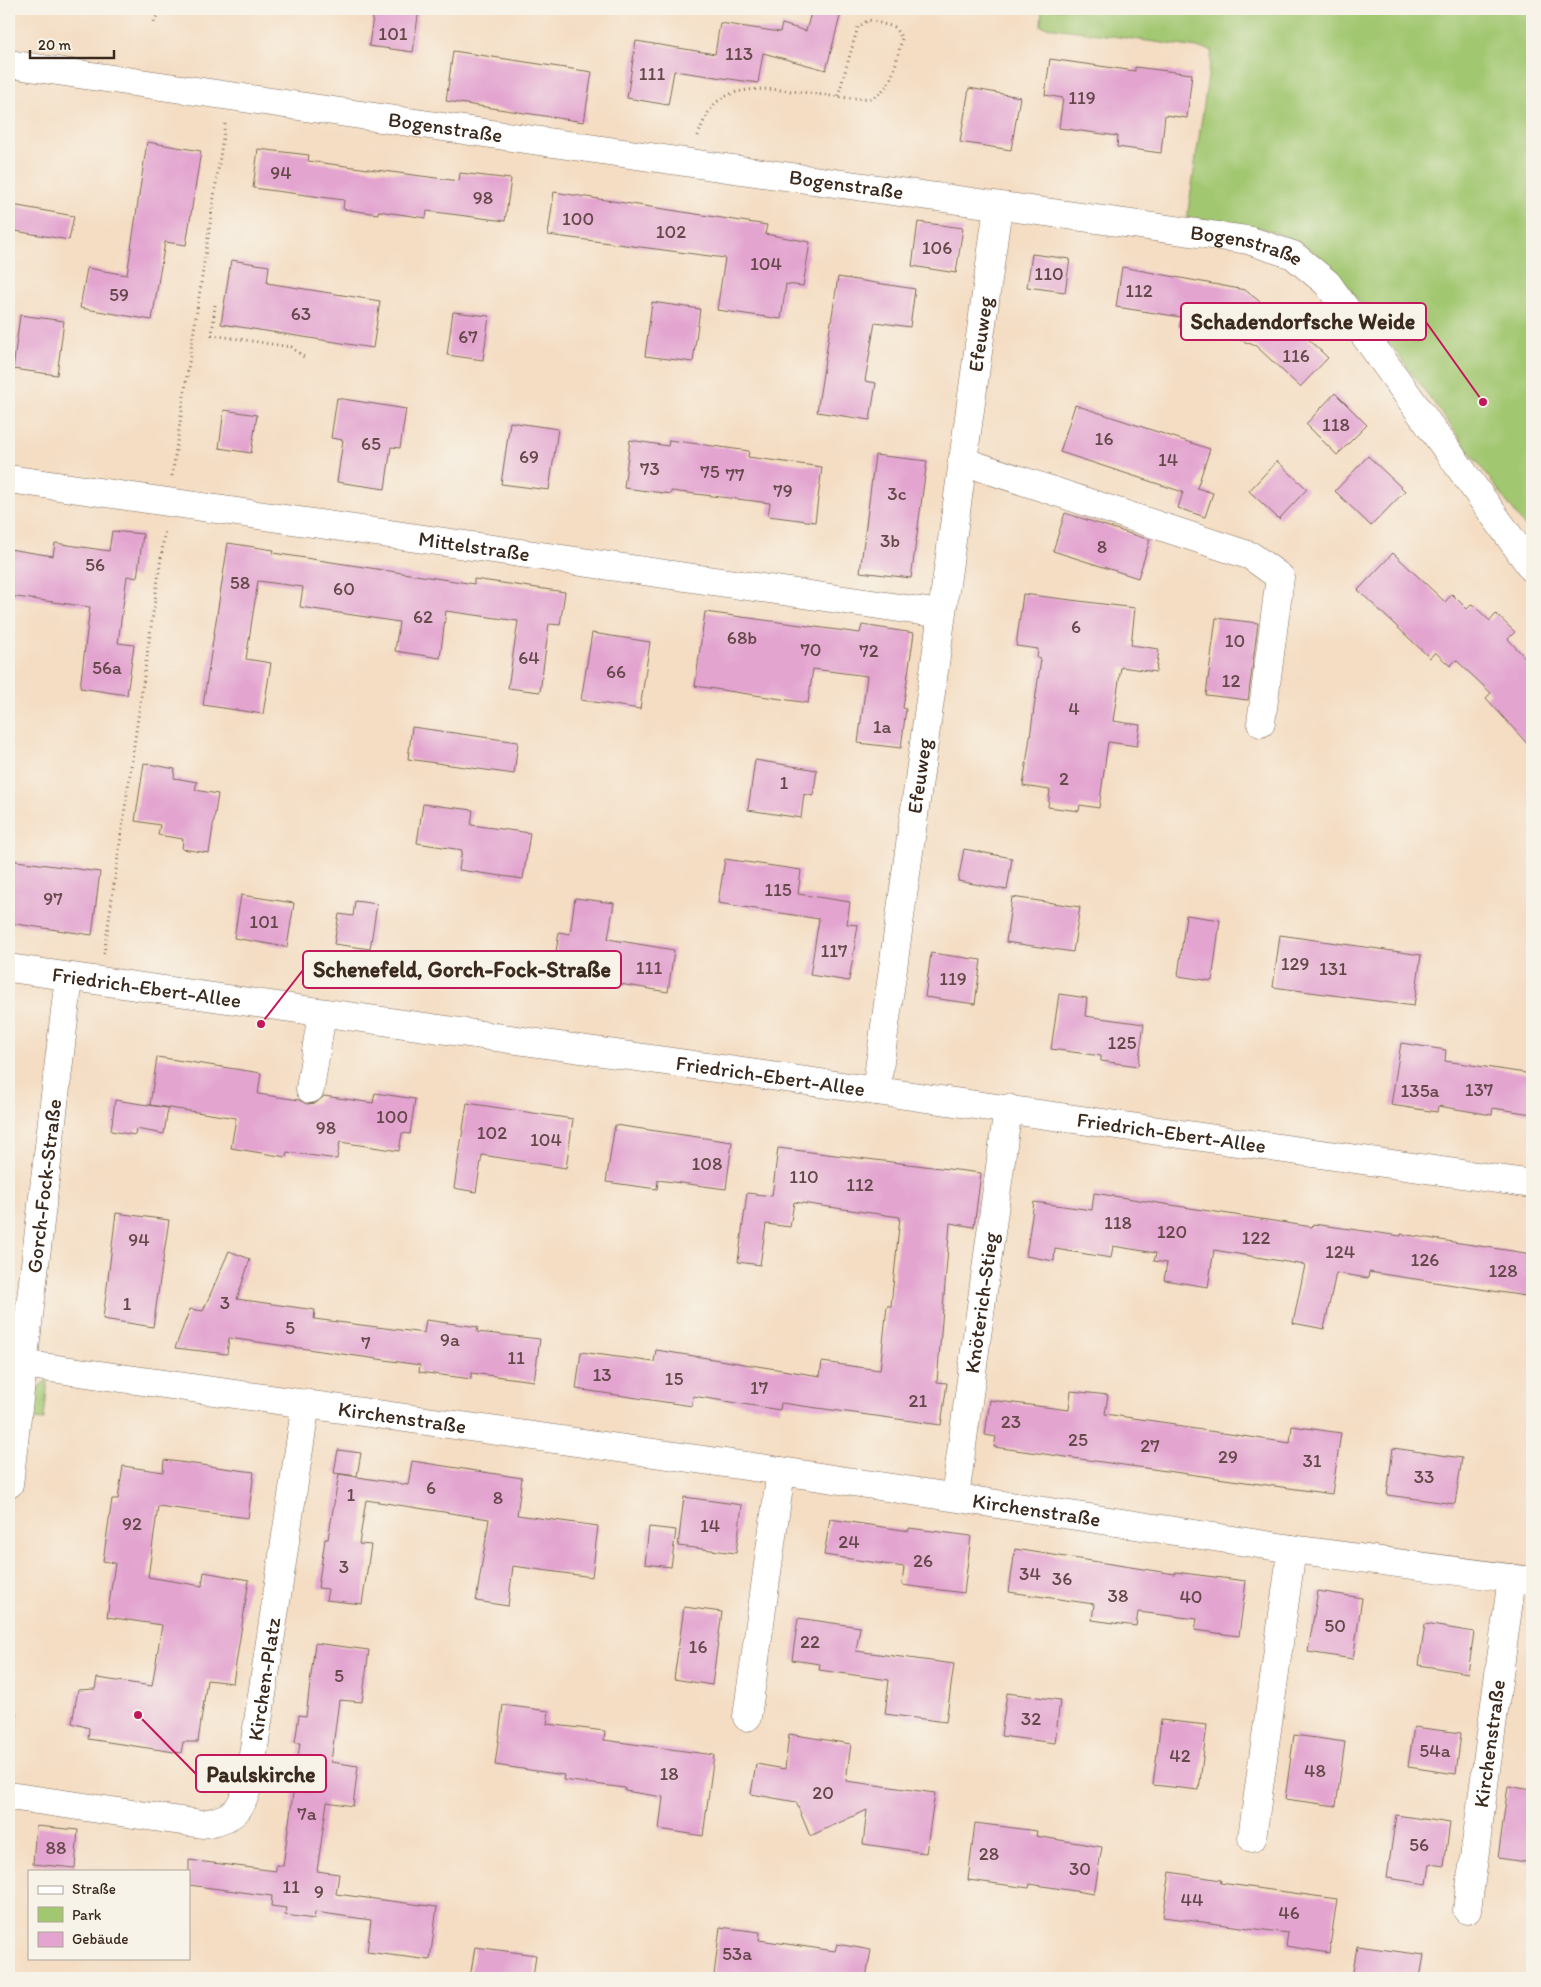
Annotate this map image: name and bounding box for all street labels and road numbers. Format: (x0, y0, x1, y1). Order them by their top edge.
street label: Bogenstraße (387, 106, 504, 147)
street label: Bogenstraße (788, 164, 905, 204)
street label: Bogenstraße (1189, 219, 1309, 271)
street label: Efeuweg (962, 295, 998, 373)
street label: Mittelstraße (417, 525, 532, 566)
street label: Efeuweg (901, 736, 937, 815)
street label: Friedrich-Ebert-Allee (50, 961, 243, 1013)
street label: Friedrich-Ebert-Allee (674, 1050, 867, 1101)
street label: Gorch-Fock-Straße (21, 1098, 66, 1274)
street label: Friedrich-Ebert-Allee (1075, 1107, 1268, 1158)
street label: Knöterich-Stieg (959, 1230, 1003, 1375)
street label: Kirchenstraße (337, 1396, 468, 1439)
street label: Kirchenstraße (971, 1487, 1102, 1532)
street label: Kirchen-Platz (242, 1615, 286, 1743)
street label: Kirchenstraße (1468, 1678, 1510, 1809)

